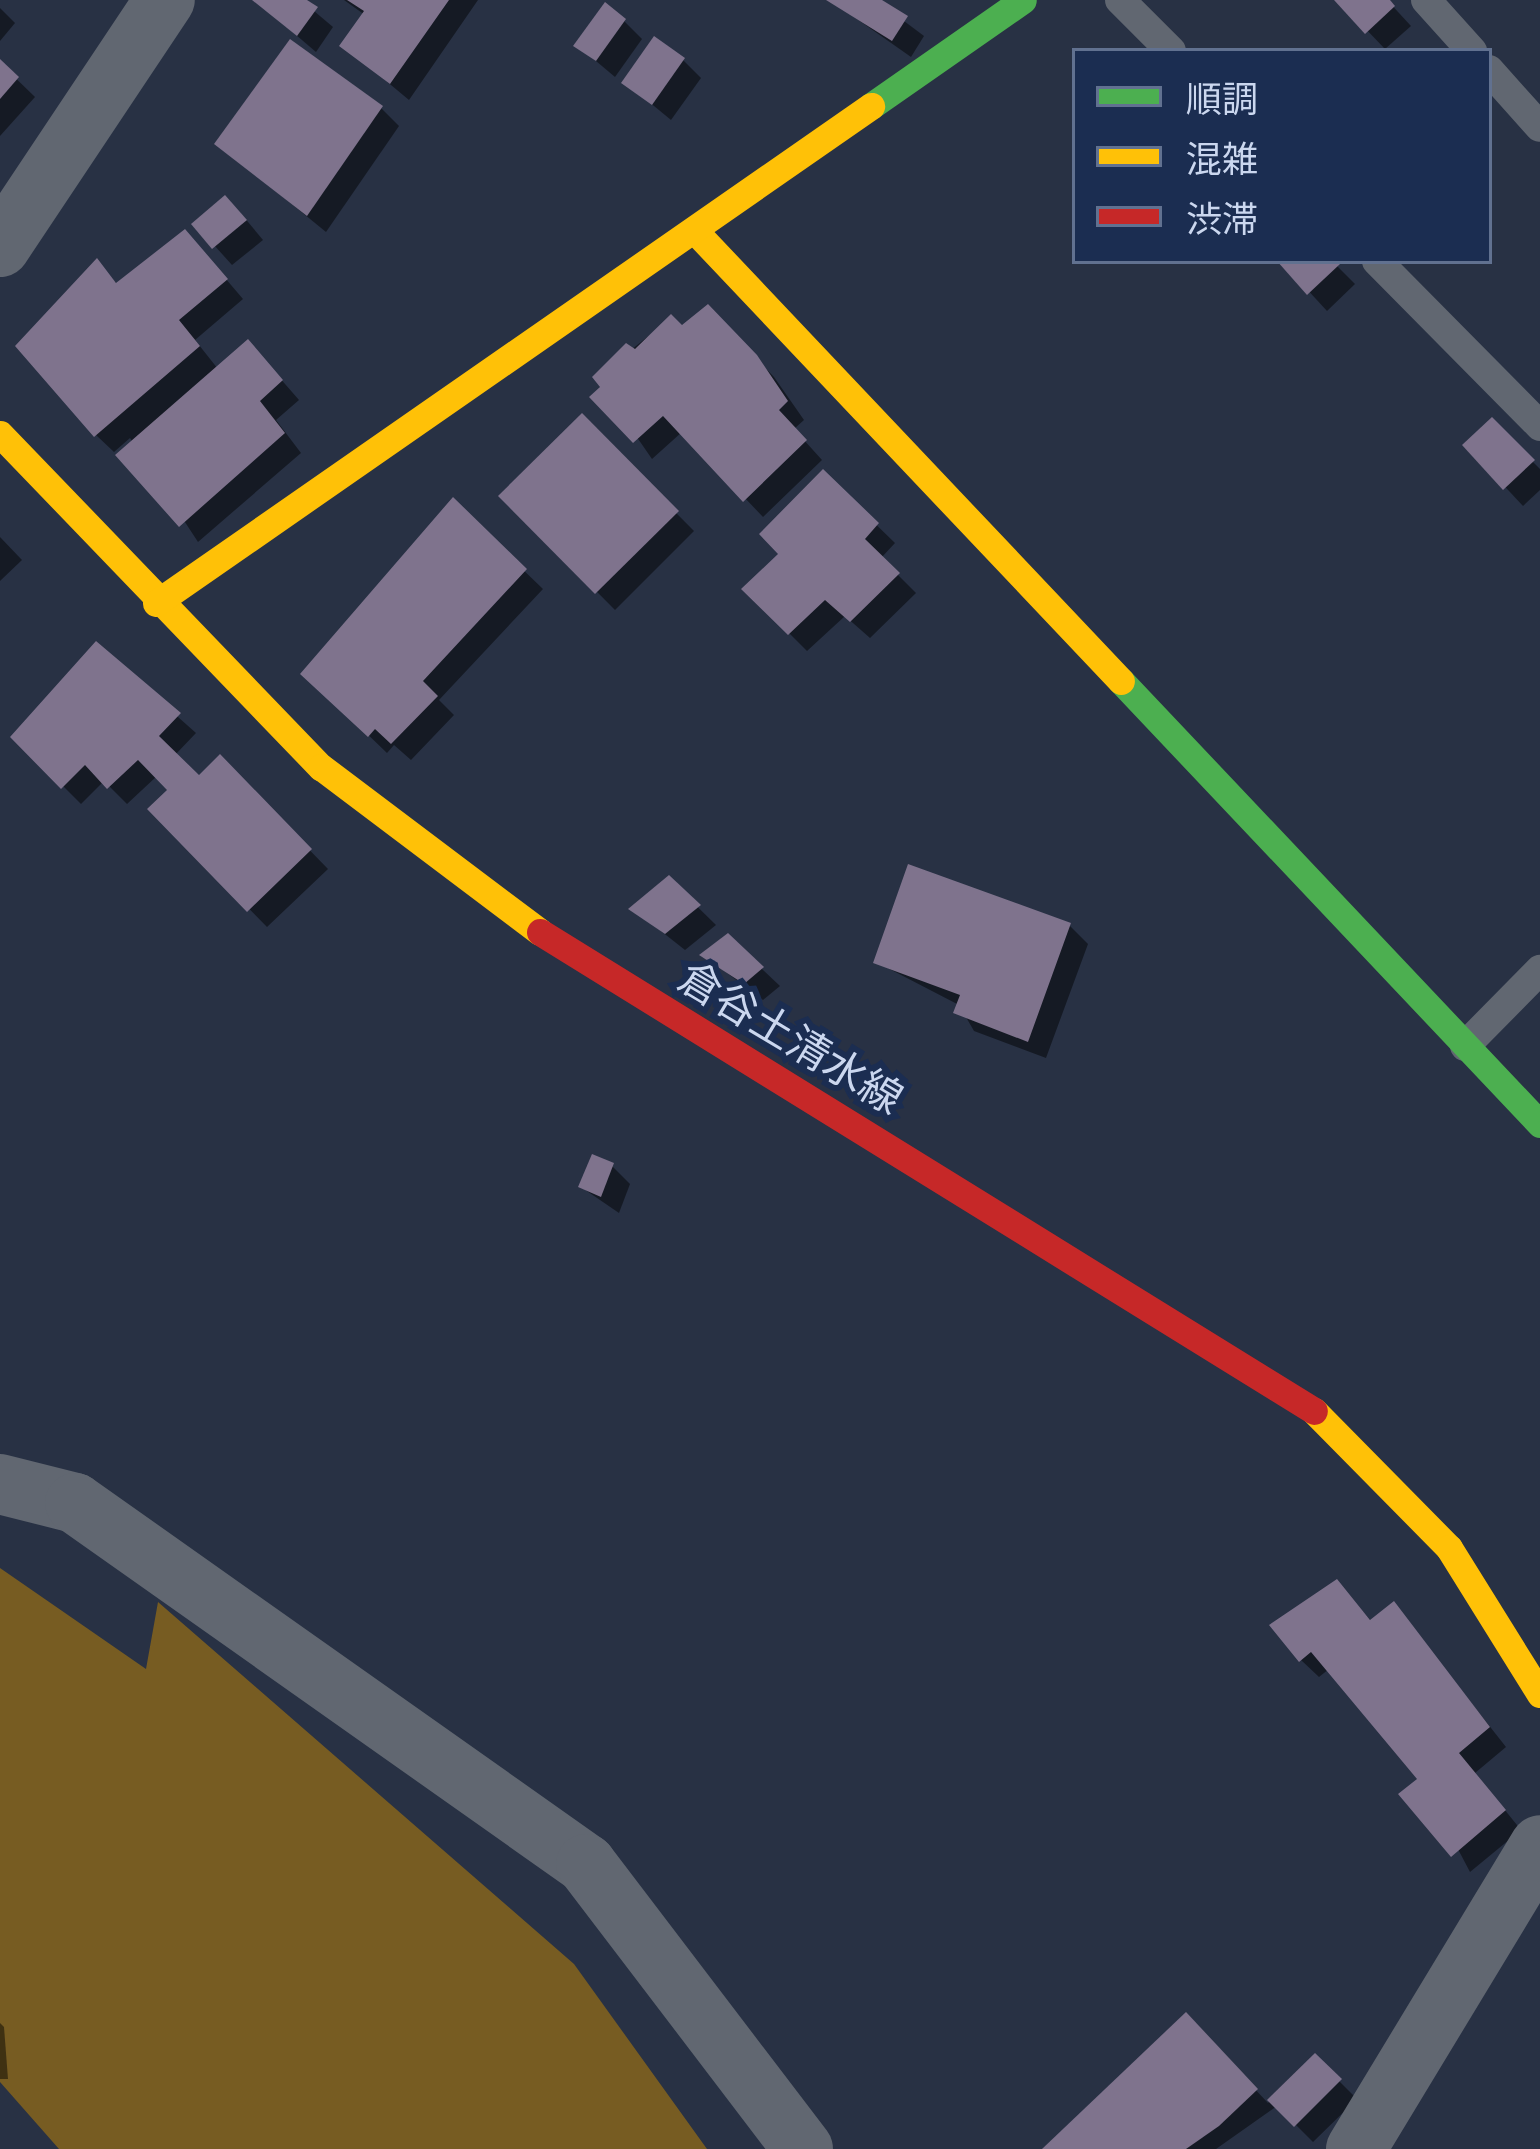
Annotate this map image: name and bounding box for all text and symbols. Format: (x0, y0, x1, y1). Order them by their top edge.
legend (1072, 48, 1492, 264)
text: 順調 (1186, 76, 1258, 119)
text: 混雑 (1186, 136, 1258, 179)
text: 渋滞 (1186, 196, 1258, 239)
street label: 倉谷土清水線 (671, 950, 913, 1122)

